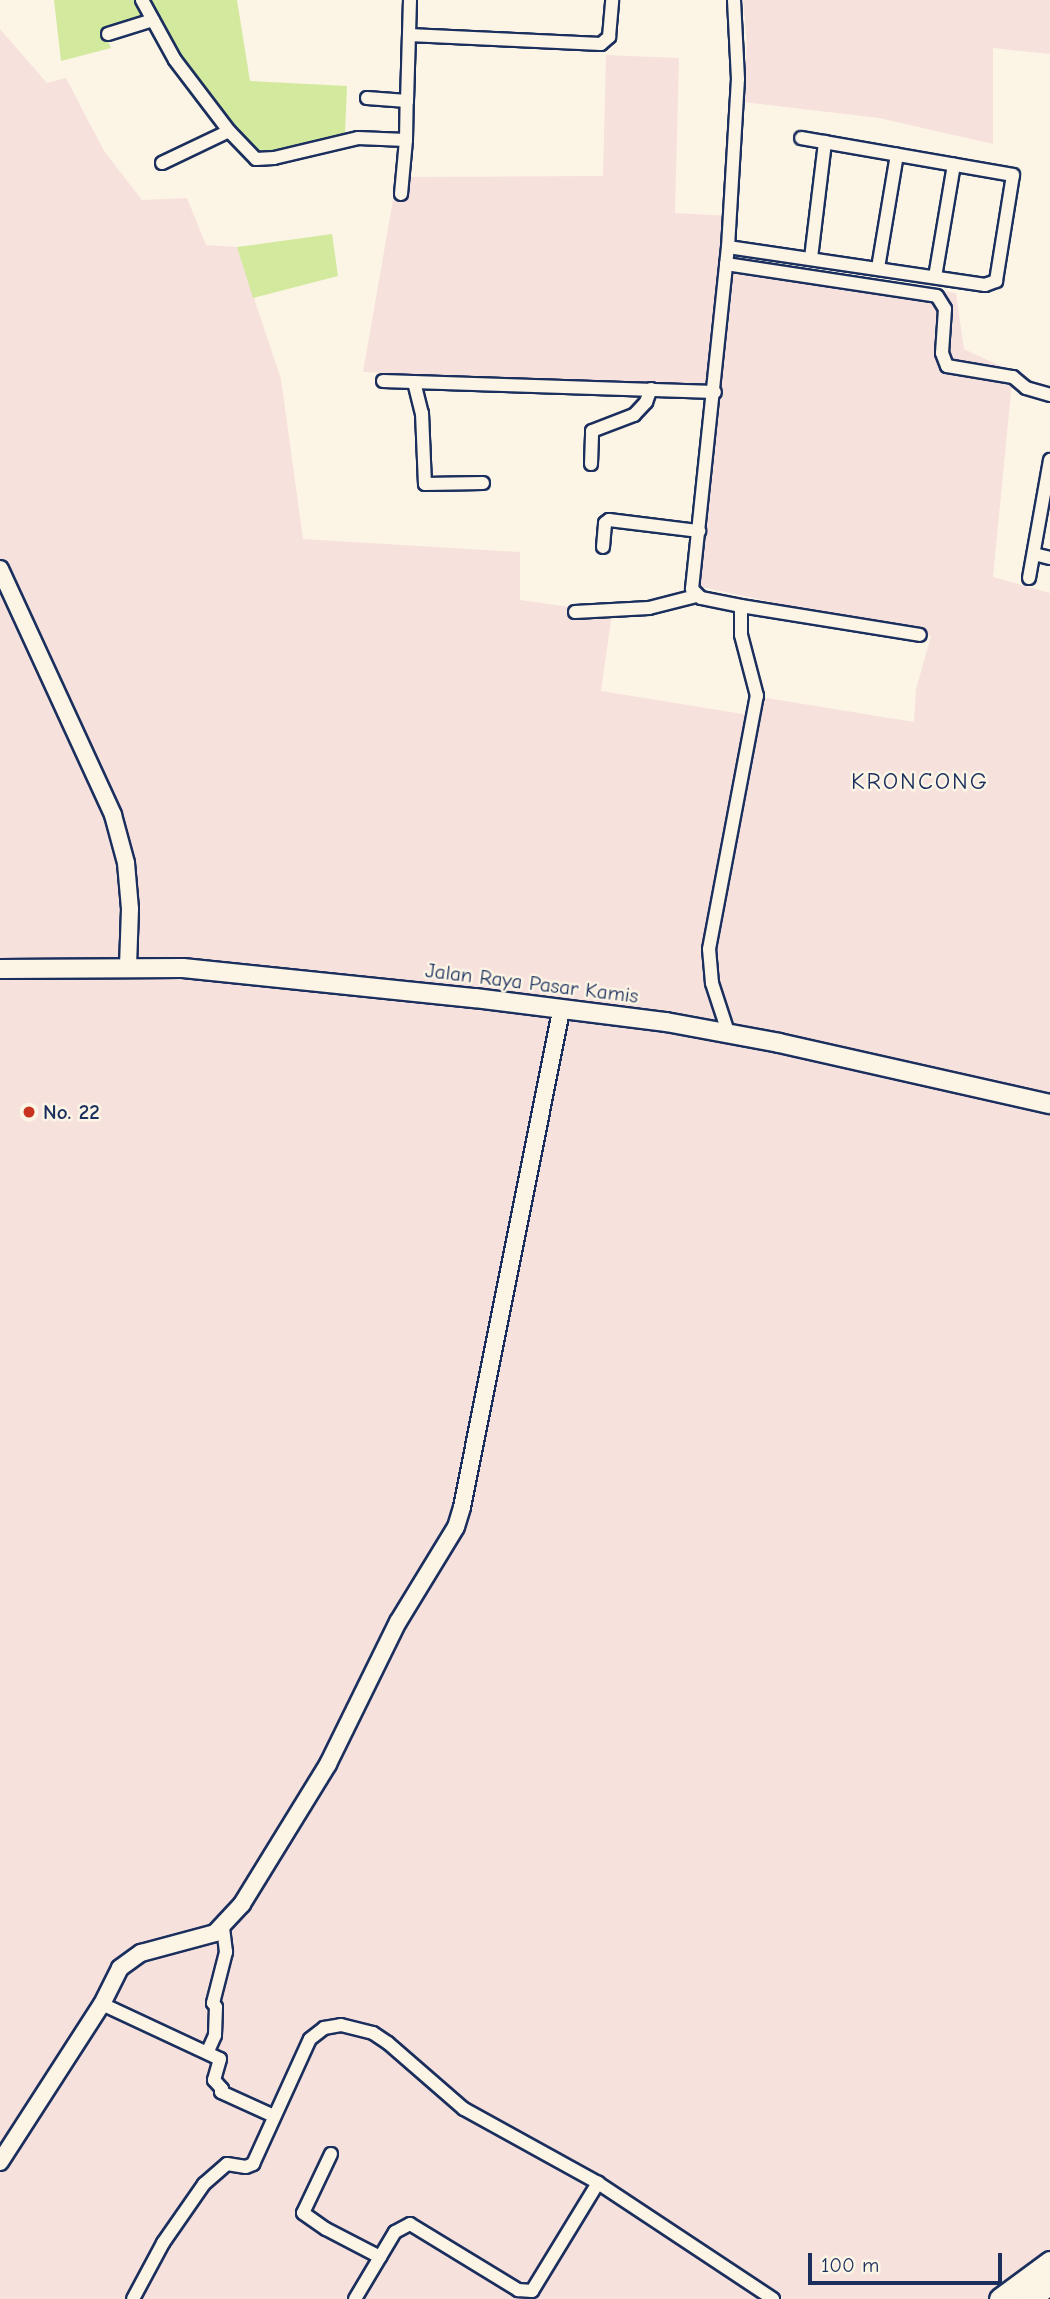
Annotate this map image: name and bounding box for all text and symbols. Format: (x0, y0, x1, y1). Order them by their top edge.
district label: KRONCONG (852, 768, 988, 796)
street label: Jalan Raya Pasar Kamis (424, 957, 640, 1009)
place label: No. 22 (43, 1099, 100, 1125)
marker: No. 22 (21, 1104, 37, 1120)
scale bar (812, 2240, 1006, 2284)
text: 100 m (821, 2253, 879, 2277)

